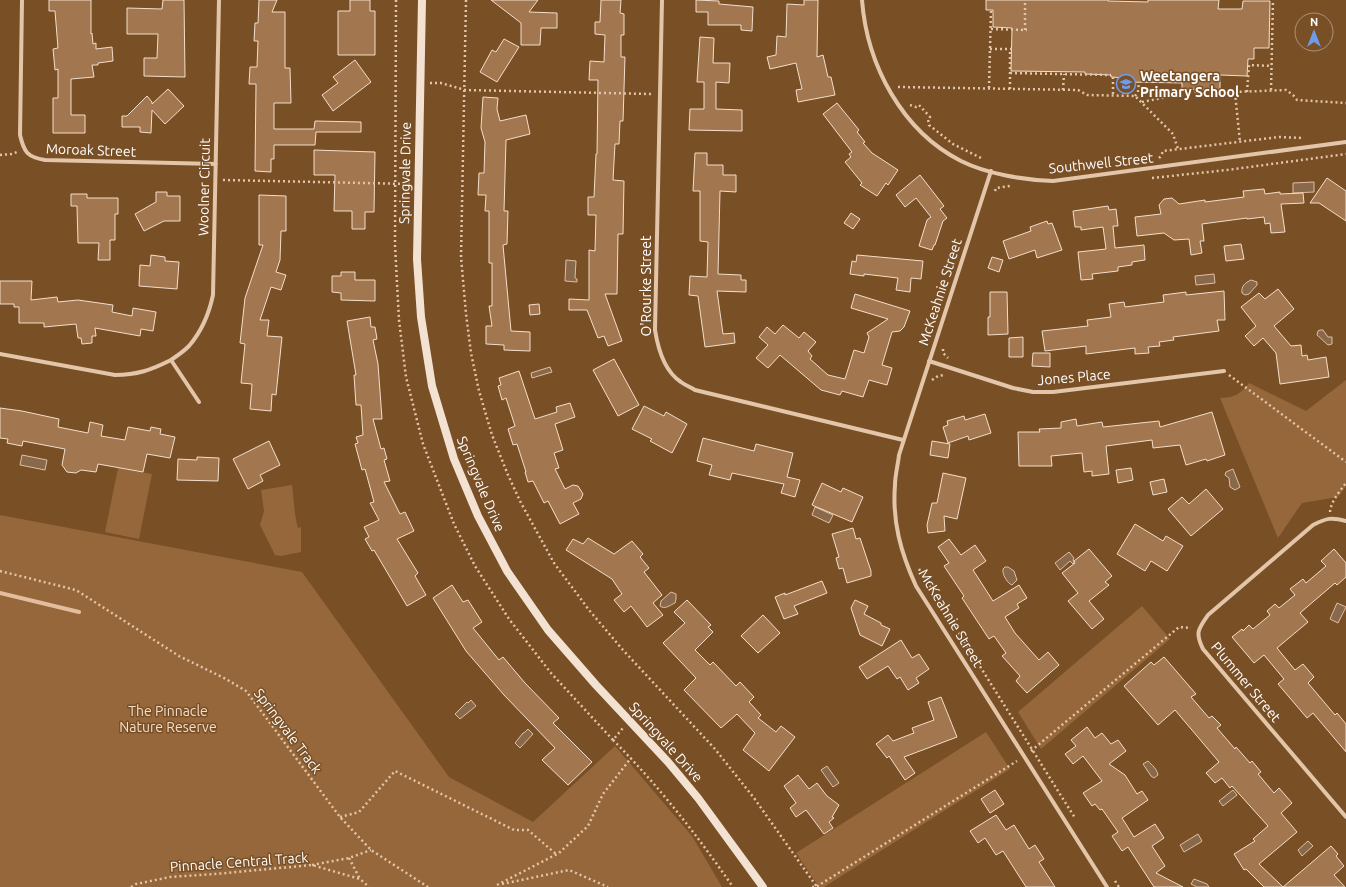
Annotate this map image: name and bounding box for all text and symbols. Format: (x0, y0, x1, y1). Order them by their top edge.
north arrow (1294, 12, 1334, 52)
text: N (1310, 16, 1318, 28)
place label: Weetangera Primary School (1140, 68, 1239, 100)
school or university icon: Weetangera Primary School (1115, 73, 1137, 95)
street label: Springvale Drive (396, 122, 414, 224)
street label: Woolner Circuit (195, 138, 213, 236)
street label: Moroak Street (46, 140, 137, 160)
street label: Southwell Street (1048, 149, 1155, 176)
street label: O'Rourke Street (638, 235, 654, 337)
street label: McKeahnie Street (915, 236, 965, 347)
street label: Jones Place (1037, 366, 1111, 388)
street label: Springvale Drive (454, 434, 508, 534)
street label: McKeahnie Street (915, 566, 987, 670)
street label: Plummer Street (1208, 639, 1284, 726)
street label: Springvale Track (251, 685, 325, 777)
street label: Springvale Drive (626, 699, 706, 785)
park label: The Pinnacle Nature Reserve (119, 703, 217, 735)
street label: Pinnacle Central Track (169, 849, 309, 875)

